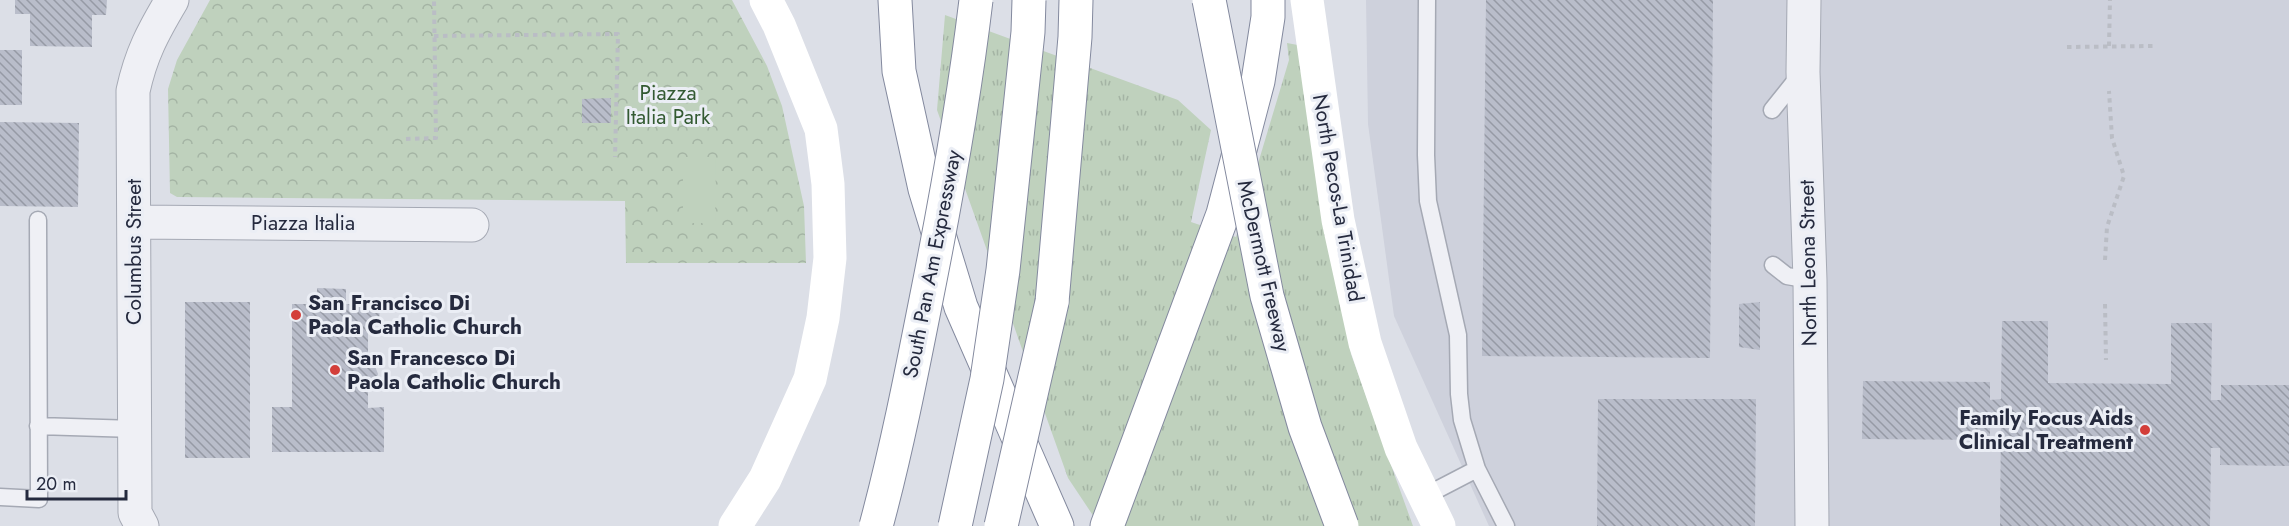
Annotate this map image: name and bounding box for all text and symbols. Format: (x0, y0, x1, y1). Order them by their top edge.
park label: Piazza Italia Park (626, 78, 711, 132)
street label: North Pecos-La Trinidad (1305, 92, 1371, 304)
street label: South Pan Am Expressway (895, 147, 969, 381)
street label: McDermott Freeway (1230, 177, 1299, 356)
street label: Columbus Street (119, 179, 149, 325)
street label: North Leona Street (1792, 179, 1824, 347)
street label: Piazza Italia (251, 208, 355, 238)
place label: San Francisco Di Paola Catholic Church (308, 288, 522, 342)
marker: San Francisco Di Paola Catholic Church (289, 308, 303, 322)
place label: San Francesco Di Paola Catholic Church (347, 343, 561, 397)
marker: San Francesco Di Paola Catholic Church (328, 363, 342, 377)
place label: Family Focus Aids Clinical Treatment (1959, 403, 2133, 457)
marker: Family Focus Aids Clinical Treatment (2138, 423, 2152, 437)
scale bar (27, 463, 126, 501)
text: 20 m (36, 471, 76, 497)

